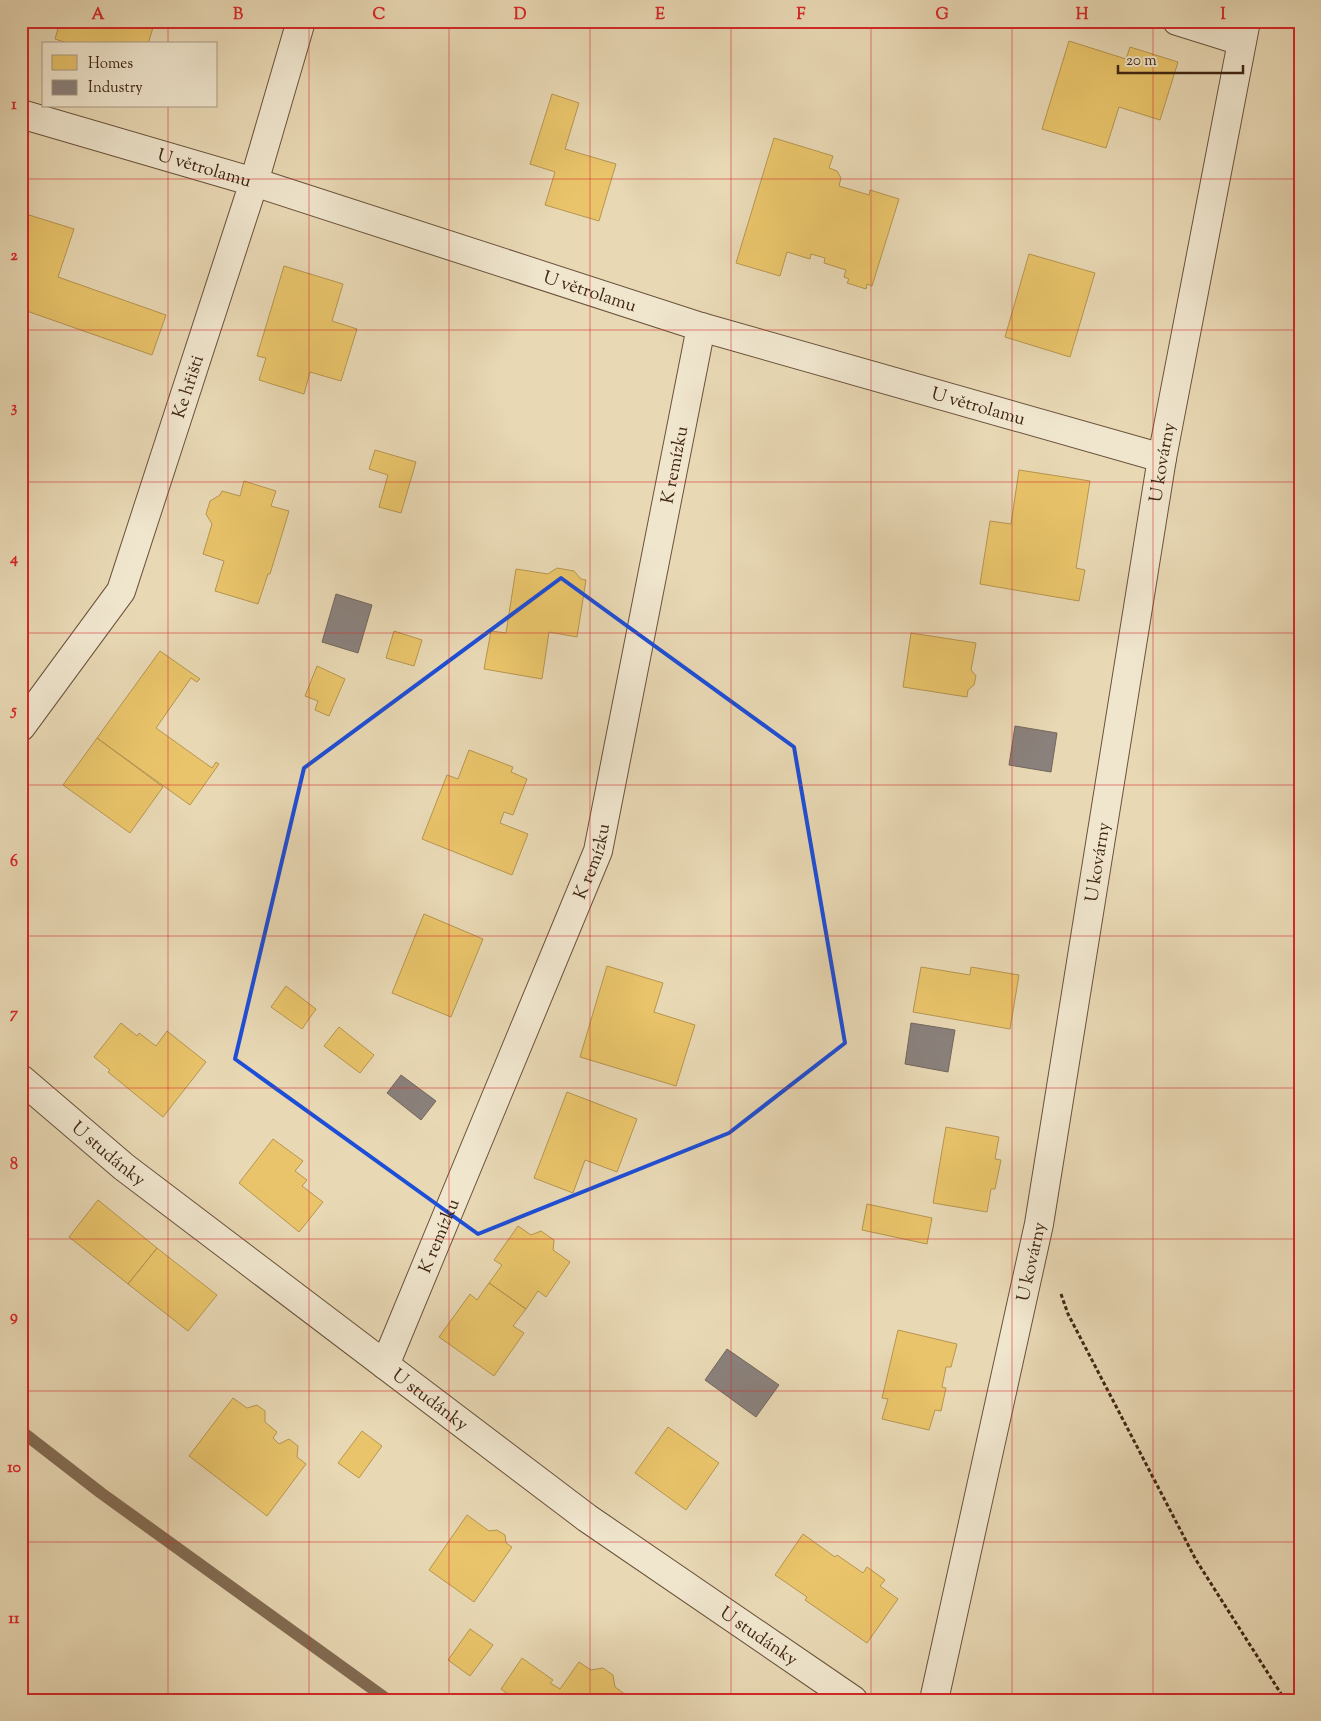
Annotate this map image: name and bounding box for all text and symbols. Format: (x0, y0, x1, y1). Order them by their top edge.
text: A (92, 4, 105, 27)
text: B (233, 4, 243, 27)
text: C (373, 4, 386, 27)
text: D (514, 4, 527, 27)
text: E (655, 4, 665, 27)
text: F (797, 4, 806, 27)
text: G (935, 4, 949, 27)
text: H (1076, 4, 1089, 27)
text: I (1220, 4, 1226, 27)
legend (42, 42, 218, 108)
scale bar (1118, 42, 1244, 74)
text: 20 m (1126, 51, 1157, 72)
text: Homes (88, 54, 133, 75)
text: Industry (88, 78, 143, 99)
text: 1 (11, 94, 17, 117)
street label: U větrolamu (154, 143, 254, 195)
text: 2 (10, 245, 18, 268)
street label: U větrolamu (539, 266, 639, 320)
street label: Ke hřišti (167, 352, 212, 422)
street label: U větrolamu (928, 382, 1028, 433)
text: 3 (11, 397, 18, 420)
street label: U kovárny (1144, 420, 1184, 504)
street label: K remízku (656, 424, 696, 506)
text: 4 (9, 548, 18, 571)
text: 5 (9, 700, 17, 723)
street label: K remízku (568, 821, 618, 904)
street label: U kovárny (1080, 821, 1118, 904)
text: 6 (10, 851, 18, 874)
text: 7 (10, 1003, 19, 1026)
street label: U studánky (65, 1116, 150, 1194)
text: 8 (10, 1154, 18, 1177)
street label: K remízku (413, 1195, 468, 1278)
street label: U kovárny (1011, 1220, 1054, 1304)
text: 9 (10, 1306, 18, 1329)
street label: U studánky (386, 1363, 473, 1438)
text: 10 (7, 1457, 21, 1480)
street label: U studánky (714, 1601, 802, 1673)
text: 11 (9, 1608, 20, 1631)

